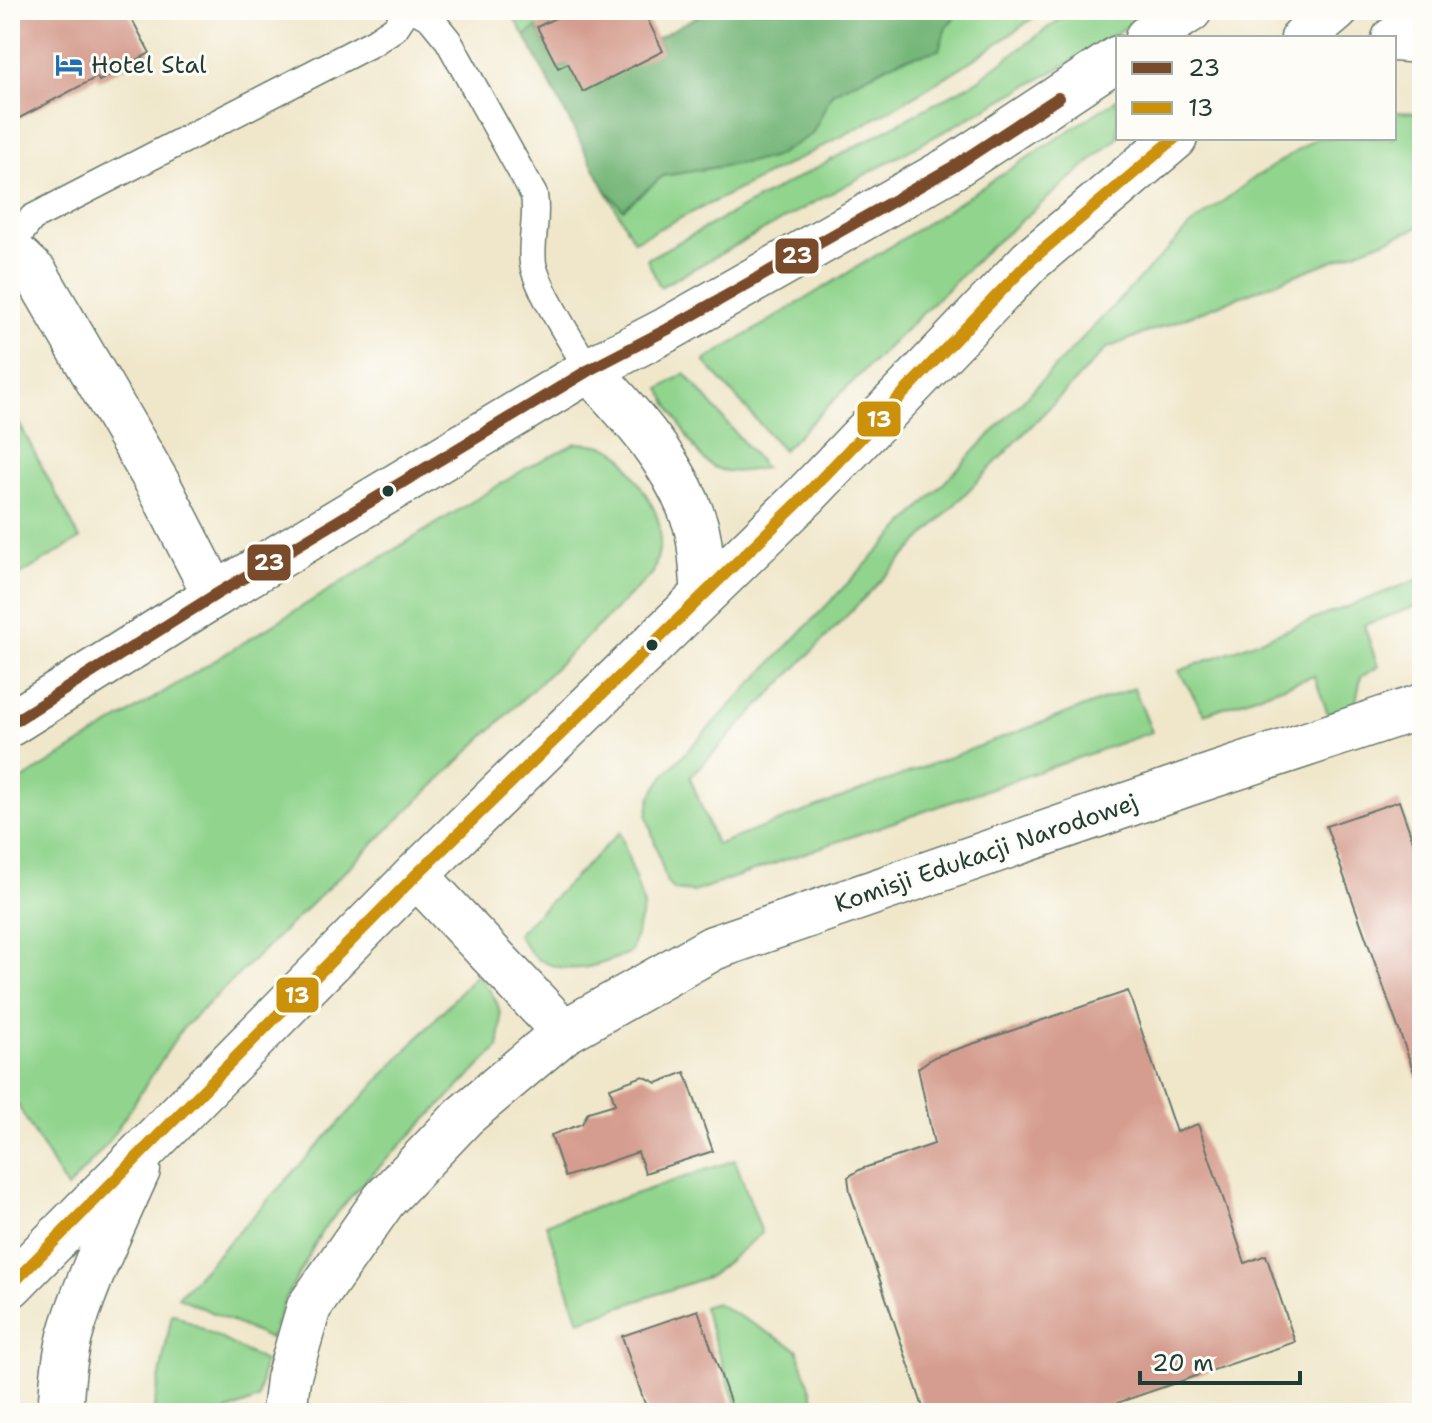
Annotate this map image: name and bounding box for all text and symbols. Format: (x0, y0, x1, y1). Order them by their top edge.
legend (1116, 36, 1396, 140)
place label: Hotel Stal (91, 49, 207, 81)
hotel icon: Hotel Stal (54, 50, 84, 80)
text: 23 (1188, 52, 1220, 84)
text: 13 (1188, 92, 1214, 124)
line badge: 23 (774, 237, 820, 275)
text: 23 (782, 241, 812, 270)
line badge: 13 (856, 400, 902, 438)
text: 13 (867, 405, 891, 434)
unlabelled marker (380, 483, 396, 499)
line badge: 23 (246, 543, 292, 582)
text: 23 (254, 548, 284, 577)
unlabelled marker (644, 637, 660, 653)
street label: Komisji Edukacji Narodowej (830, 786, 1142, 920)
line badge: 13 (275, 976, 320, 1014)
text: 13 (285, 981, 309, 1010)
scale bar (1140, 1335, 1300, 1385)
text: 20 m (1152, 1347, 1214, 1379)

